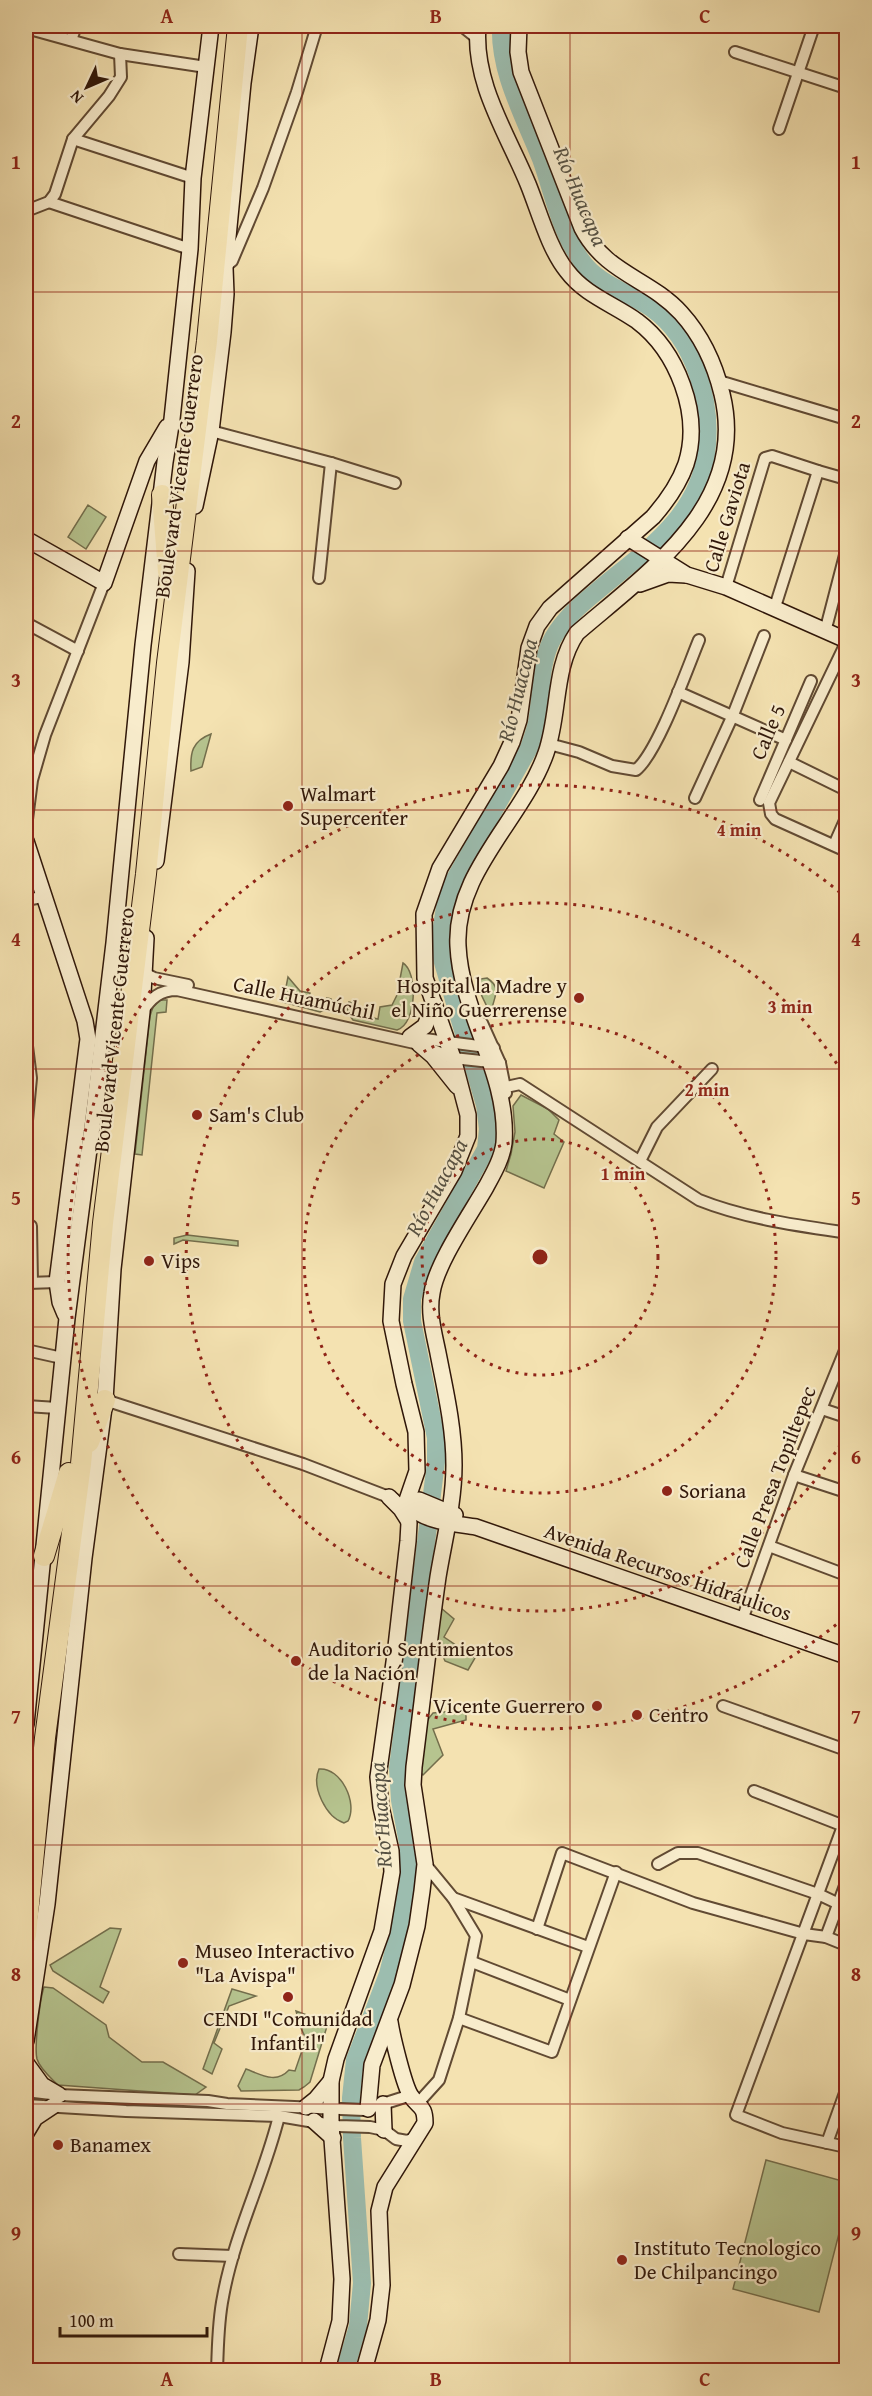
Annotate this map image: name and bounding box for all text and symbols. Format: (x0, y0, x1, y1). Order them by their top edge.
text: A (161, 1, 174, 30)
text: B (430, 1, 442, 30)
text: C (699, 1, 711, 30)
north arrow (57, 57, 117, 117)
text: N (64, 85, 89, 110)
water label: Río Huacapa (545, 140, 616, 251)
text: 1 (11, 147, 21, 176)
text: 1 (851, 147, 861, 176)
street label: Boulevard Vicente Guerrero (146, 352, 211, 600)
text: 2 (11, 406, 21, 435)
text: 2 (851, 406, 861, 435)
street label: Calle Gaviota (695, 458, 758, 576)
water label: Río Huacapa (488, 635, 545, 746)
text: 3 (11, 665, 21, 694)
text: 3 (851, 665, 861, 694)
street label: Calle 5 (742, 699, 793, 764)
place label: Walmart Supercenter (300, 778, 408, 833)
marker: Walmart Supercenter (281, 799, 295, 813)
text: 4 min (717, 816, 762, 843)
street label: Boulevard Vicente Guerrero (85, 906, 142, 1154)
text: 4 (11, 924, 21, 953)
text: 4 (851, 924, 861, 953)
street label: Calle Huamúchil (230, 967, 378, 1028)
place label: Hospital la Madre y el Niño Guerrerense (391, 970, 568, 1025)
marker: Hospital la Madre y el Niño Guerrerense (572, 991, 586, 1005)
text: 3 min (768, 993, 813, 1020)
text: 2 min (685, 1076, 730, 1103)
place label: Sam's Club (209, 1099, 304, 1130)
marker: Sam's Club (190, 1108, 204, 1122)
water label: Río Huacapa (397, 1133, 475, 1242)
text: 1 min (601, 1160, 646, 1187)
text: 5 (11, 1183, 21, 1212)
text: 5 (851, 1183, 861, 1212)
place label: Vips (161, 1245, 200, 1276)
centre of rings (530, 1247, 550, 1267)
marker: Vips (142, 1254, 156, 1268)
street label: Calle Presa Topiltepec (726, 1381, 824, 1572)
text: 6 (11, 1442, 21, 1471)
text: 6 (851, 1442, 861, 1471)
place label: Soriana (679, 1475, 746, 1506)
marker: Soriana (660, 1484, 674, 1498)
street label: Avenida Recursos Hidráulicos (540, 1515, 796, 1628)
place label: Auditorio Sentimientos de la Nación (308, 1633, 514, 1688)
marker: Auditorio Sentimientos de la Nación (289, 1654, 303, 1668)
place label: Vicente Guerrero (433, 1690, 585, 1721)
marker: Vicente Guerrero (590, 1699, 604, 1713)
place label: Centro (649, 1699, 709, 1730)
text: 7 (11, 1701, 21, 1730)
text: 7 (851, 1701, 861, 1730)
marker: Centro (630, 1708, 644, 1722)
water label: Río Huacapa (360, 1761, 400, 1870)
place label: Museo Interactivo "La Avispa" (195, 1935, 354, 1990)
marker: Museo Interactivo "La Avispa" (176, 1956, 190, 1970)
text: 8 (11, 1959, 21, 1988)
text: 8 (851, 1959, 861, 1988)
marker: CENDI "Comunidad Infantil" (281, 1990, 295, 2004)
place label: CENDI "Comunidad Infantil" (203, 2003, 374, 2058)
place label: Banamex (70, 2129, 151, 2160)
marker: Banamex (51, 2138, 65, 2152)
text: 9 (11, 2218, 21, 2247)
text: 9 (851, 2218, 861, 2247)
place label: Instituto Tecnologico De Chilpancingo (634, 2232, 821, 2287)
marker: Instituto Tecnologico De Chilpancingo (615, 2253, 629, 2267)
scale bar (60, 2300, 207, 2338)
text: 100 m (69, 2307, 114, 2334)
text: A (161, 2364, 174, 2393)
text: B (430, 2364, 442, 2393)
text: C (699, 2364, 711, 2393)

